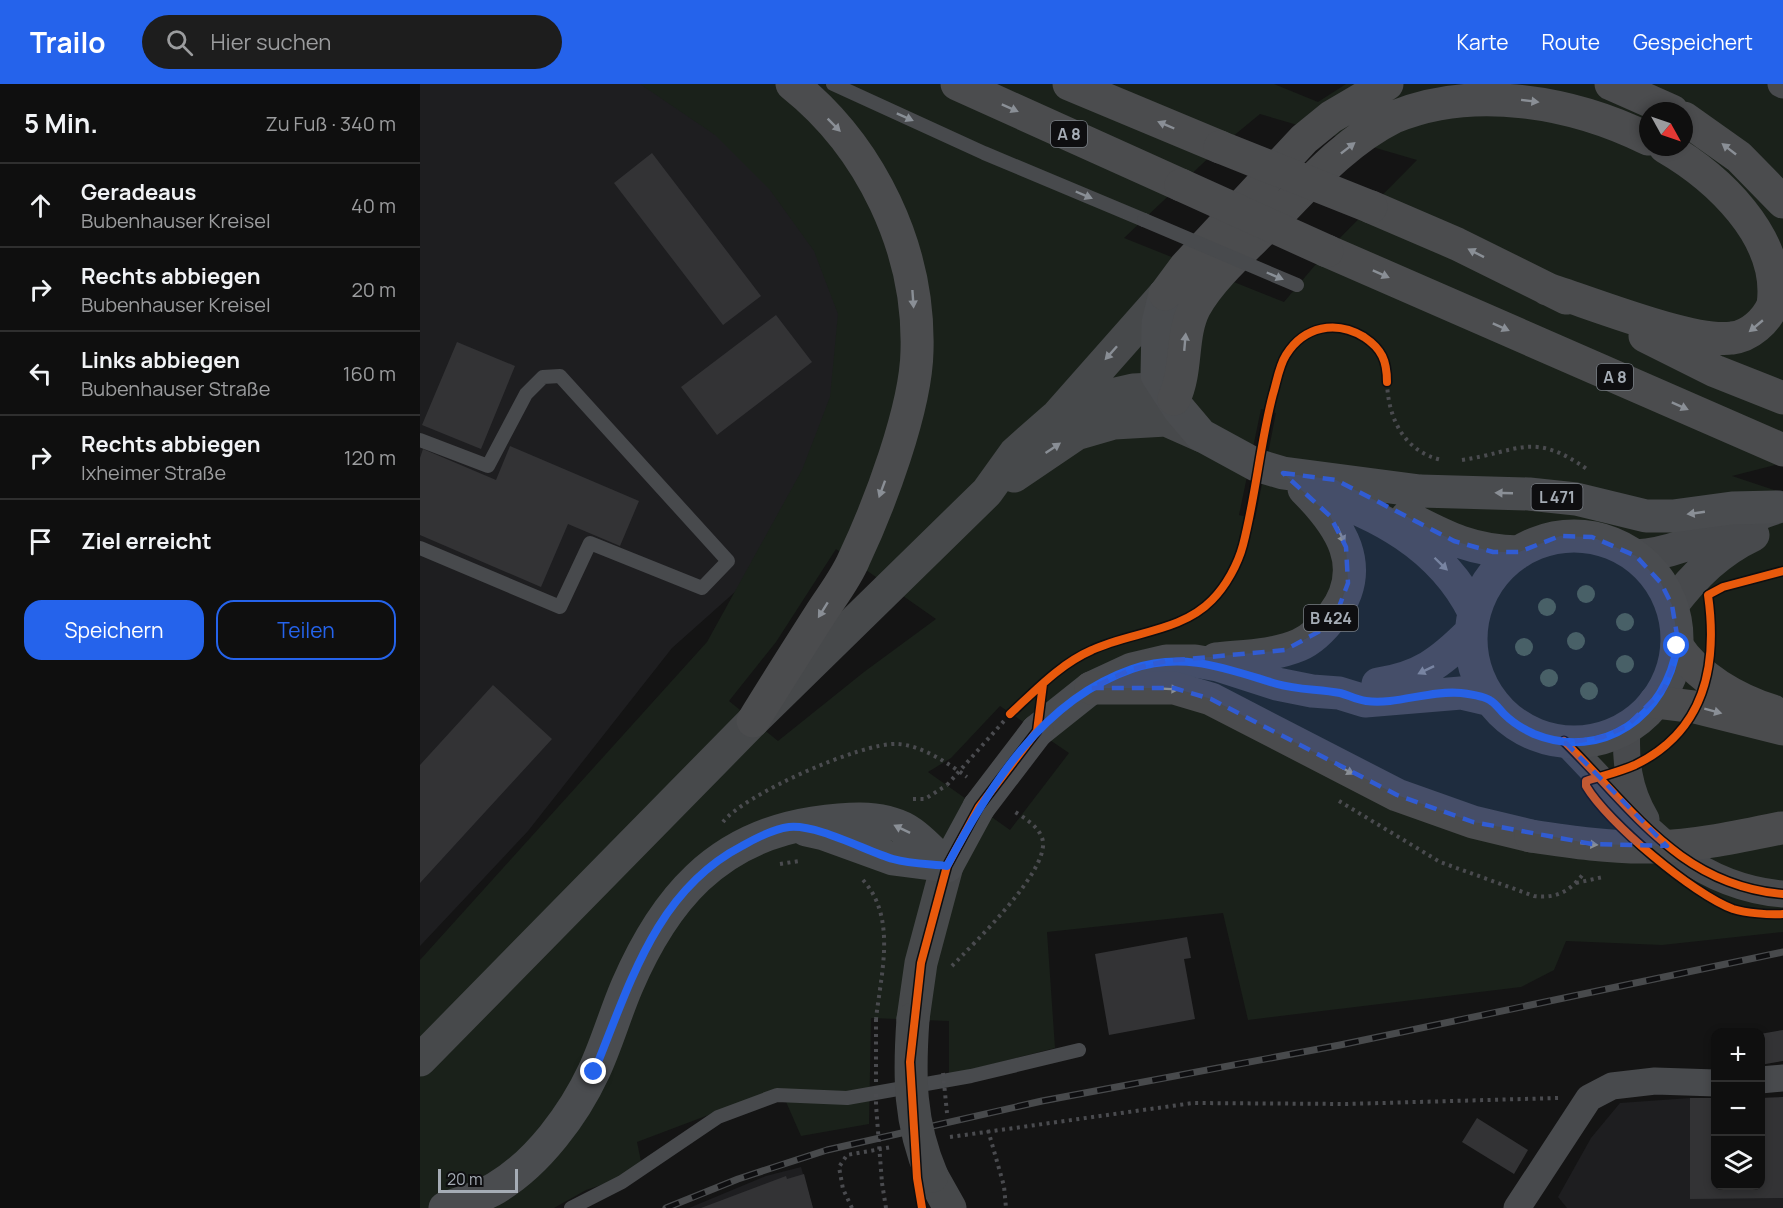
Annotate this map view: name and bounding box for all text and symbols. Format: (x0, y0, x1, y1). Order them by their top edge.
search box (142, 15, 562, 69)
text: Trailo (30, 23, 106, 61)
icon: search (163, 26, 196, 59)
text: Hier suchen (211, 27, 331, 57)
text: Karte (1457, 28, 1509, 56)
text: Route (1542, 28, 1600, 56)
text: Gespeichert (1633, 28, 1753, 56)
one-way arrow (1521, 96, 1540, 105)
north arrow (1639, 102, 1693, 156)
one-way arrow (1001, 104, 1019, 114)
text: 5 Min. (24, 105, 98, 141)
text: Zu Fuß · 340 m (265, 110, 396, 137)
one-way arrow (897, 113, 914, 122)
one-way arrow (826, 117, 840, 131)
one-way arrow (1156, 120, 1174, 130)
road number: A 8 (1051, 121, 1087, 147)
one-way arrow (1340, 141, 1356, 154)
one-way arrow (1721, 144, 1736, 156)
text: Geradeaus (81, 177, 196, 207)
icon: ahead (24, 189, 57, 222)
one-way arrow (1075, 191, 1093, 200)
text: 40 m (351, 192, 396, 219)
text: Bubenhauser Kreisel (81, 207, 271, 234)
one-way arrow (1468, 248, 1485, 258)
text: Rechts abbiegen (81, 261, 260, 291)
one-way arrow (1372, 270, 1390, 279)
one-way arrow (1266, 272, 1284, 281)
icon: right (24, 273, 57, 306)
text: 20 m (351, 276, 396, 303)
one-way arrow (909, 290, 918, 309)
text: Bubenhauser Kreisel (81, 291, 271, 318)
one-way arrow (1748, 319, 1764, 332)
one-way arrow (1493, 323, 1510, 332)
one-way arrow (1181, 333, 1190, 352)
text: Links abbiegen (81, 345, 240, 375)
one-way arrow (1105, 345, 1118, 360)
icon: left (24, 357, 57, 390)
text: 160 m (343, 360, 396, 387)
road number: A 8 (1597, 364, 1633, 390)
text: Bubenhauser Straße (81, 375, 270, 402)
one-way arrow (1671, 402, 1689, 411)
text: Rechts abbiegen (81, 429, 260, 459)
icon: right (24, 441, 57, 474)
one-way arrow (1045, 443, 1061, 454)
text: 120 m (344, 444, 396, 471)
text: Ixheimer Straße (81, 459, 226, 486)
one-way arrow (876, 480, 886, 498)
road number: L 471 (1532, 484, 1582, 510)
one-way arrow (1494, 489, 1513, 498)
one-way arrow (1687, 508, 1706, 517)
icon: arrive (24, 525, 57, 558)
text: Ziel erreicht (81, 526, 212, 556)
one-way arrow (1336, 526, 1345, 543)
one-way arrow (1433, 557, 1448, 571)
button: Speichern (24, 600, 204, 660)
button: Teilen (216, 600, 396, 660)
one-way arrow (817, 602, 828, 618)
road number: B 424 (1304, 605, 1358, 631)
route start (1663, 632, 1689, 658)
one-way arrow (1417, 665, 1434, 674)
one-way arrow (1161, 684, 1180, 693)
one-way arrow (1704, 707, 1722, 717)
one-way arrow (1338, 765, 1355, 775)
one-way arrow (894, 825, 911, 834)
one-way arrow (1580, 839, 1599, 849)
map controls (1711, 1028, 1765, 1190)
button: + (1711, 1028, 1765, 1082)
route end (580, 1058, 606, 1084)
button: − (1711, 1082, 1765, 1136)
button: layers (1711, 1136, 1765, 1190)
scale bar (438, 1166, 518, 1194)
text: 20 m (447, 1168, 483, 1190)

